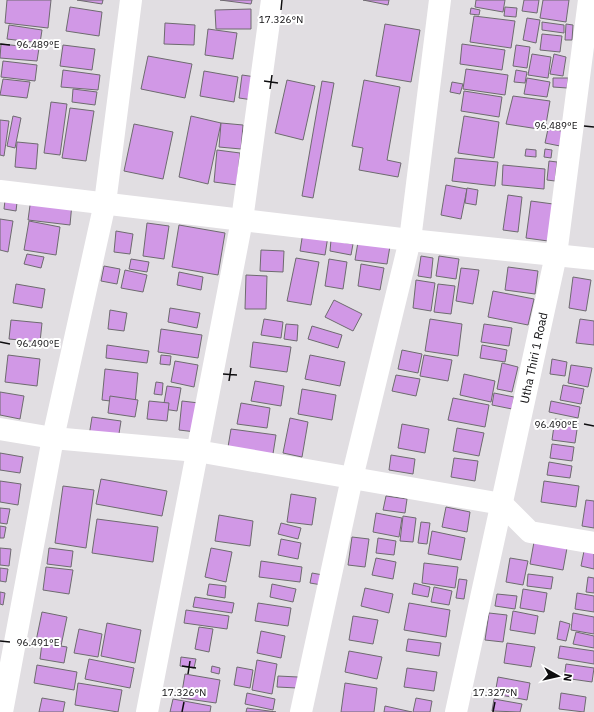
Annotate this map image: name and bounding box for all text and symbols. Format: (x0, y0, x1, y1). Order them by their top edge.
text: 17.326°N (259, 13, 303, 26)
text: 96.489°E (16, 38, 60, 51)
text: 96.489°E (534, 119, 578, 132)
street label: Utha Thiri 1 Road (517, 311, 551, 405)
text: 96.490°E (16, 337, 60, 350)
text: 96.490°E (534, 418, 578, 431)
text: 96.491°E (16, 636, 60, 649)
north arrow (538, 656, 578, 696)
text: N (560, 672, 575, 682)
text: 17.326°N (162, 686, 206, 699)
text: 17.327°N (473, 686, 517, 699)

